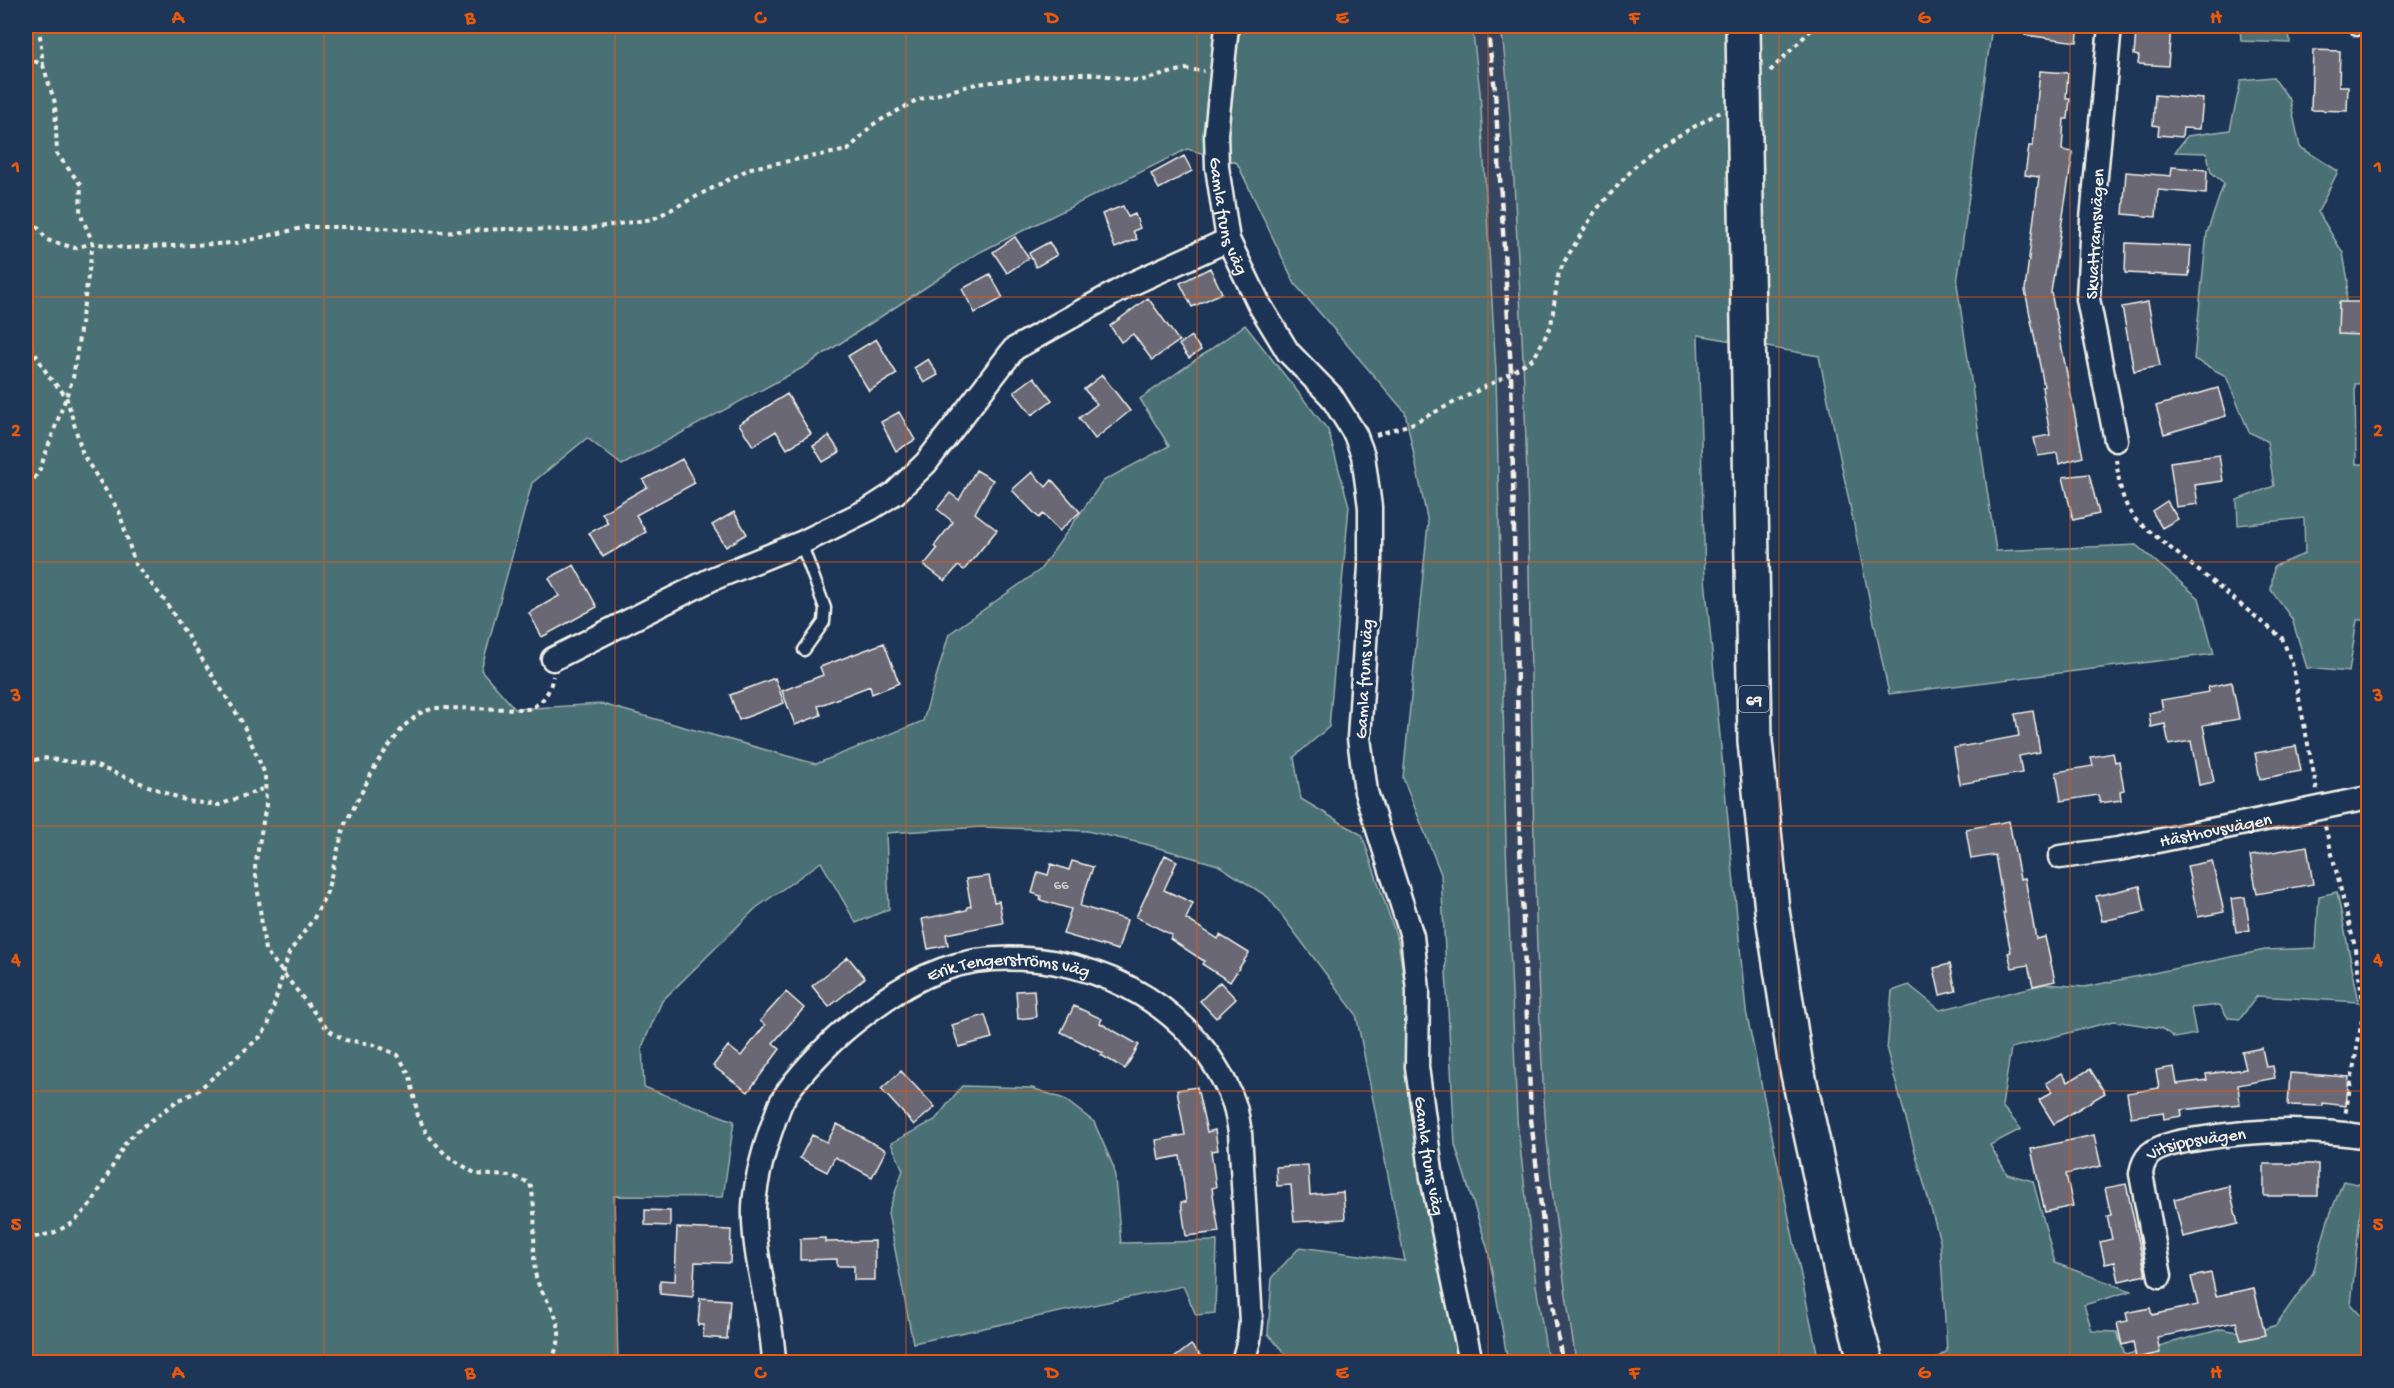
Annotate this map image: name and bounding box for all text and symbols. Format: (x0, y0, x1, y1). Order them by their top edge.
text: A (171, 8, 186, 31)
text: B (464, 8, 476, 31)
text: C (754, 8, 768, 31)
text: D (1043, 8, 1059, 31)
text: E (1336, 8, 1350, 31)
text: F (1628, 8, 1641, 31)
text: G (1918, 8, 1932, 31)
text: H (2210, 8, 2222, 31)
text: 1 (11, 157, 20, 180)
street label: Gamla fruns väg (1204, 157, 1251, 279)
text: 1 (2373, 157, 2382, 180)
street label: Skvattramsvägen (2083, 168, 2110, 300)
text: 2 (11, 421, 21, 444)
text: 2 (2373, 421, 2383, 444)
street label: Gamla fruns väg (1352, 619, 1379, 740)
text: 3 (10, 686, 21, 709)
road number: 69 (1739, 686, 1769, 712)
text: 3 (2372, 686, 2383, 709)
street label: Hästhovsvägen (2158, 810, 2274, 853)
house number: 66 (1053, 877, 1069, 895)
text: 4 (10, 950, 21, 973)
street label: Erik Tengerströms väg (924, 950, 1092, 988)
text: 4 (2372, 950, 2383, 973)
street label: Gamla fruns väg (1408, 1095, 1448, 1218)
street label: Vitsippsvägen (2142, 1125, 2247, 1167)
text: 5 (11, 1215, 22, 1238)
text: 5 (2373, 1215, 2384, 1238)
text: A (171, 1363, 186, 1386)
text: B (464, 1363, 476, 1386)
text: C (754, 1363, 768, 1386)
text: D (1043, 1363, 1059, 1386)
text: E (1336, 1363, 1350, 1386)
text: F (1628, 1363, 1641, 1386)
text: G (1918, 1363, 1932, 1386)
text: H (2210, 1363, 2222, 1386)

